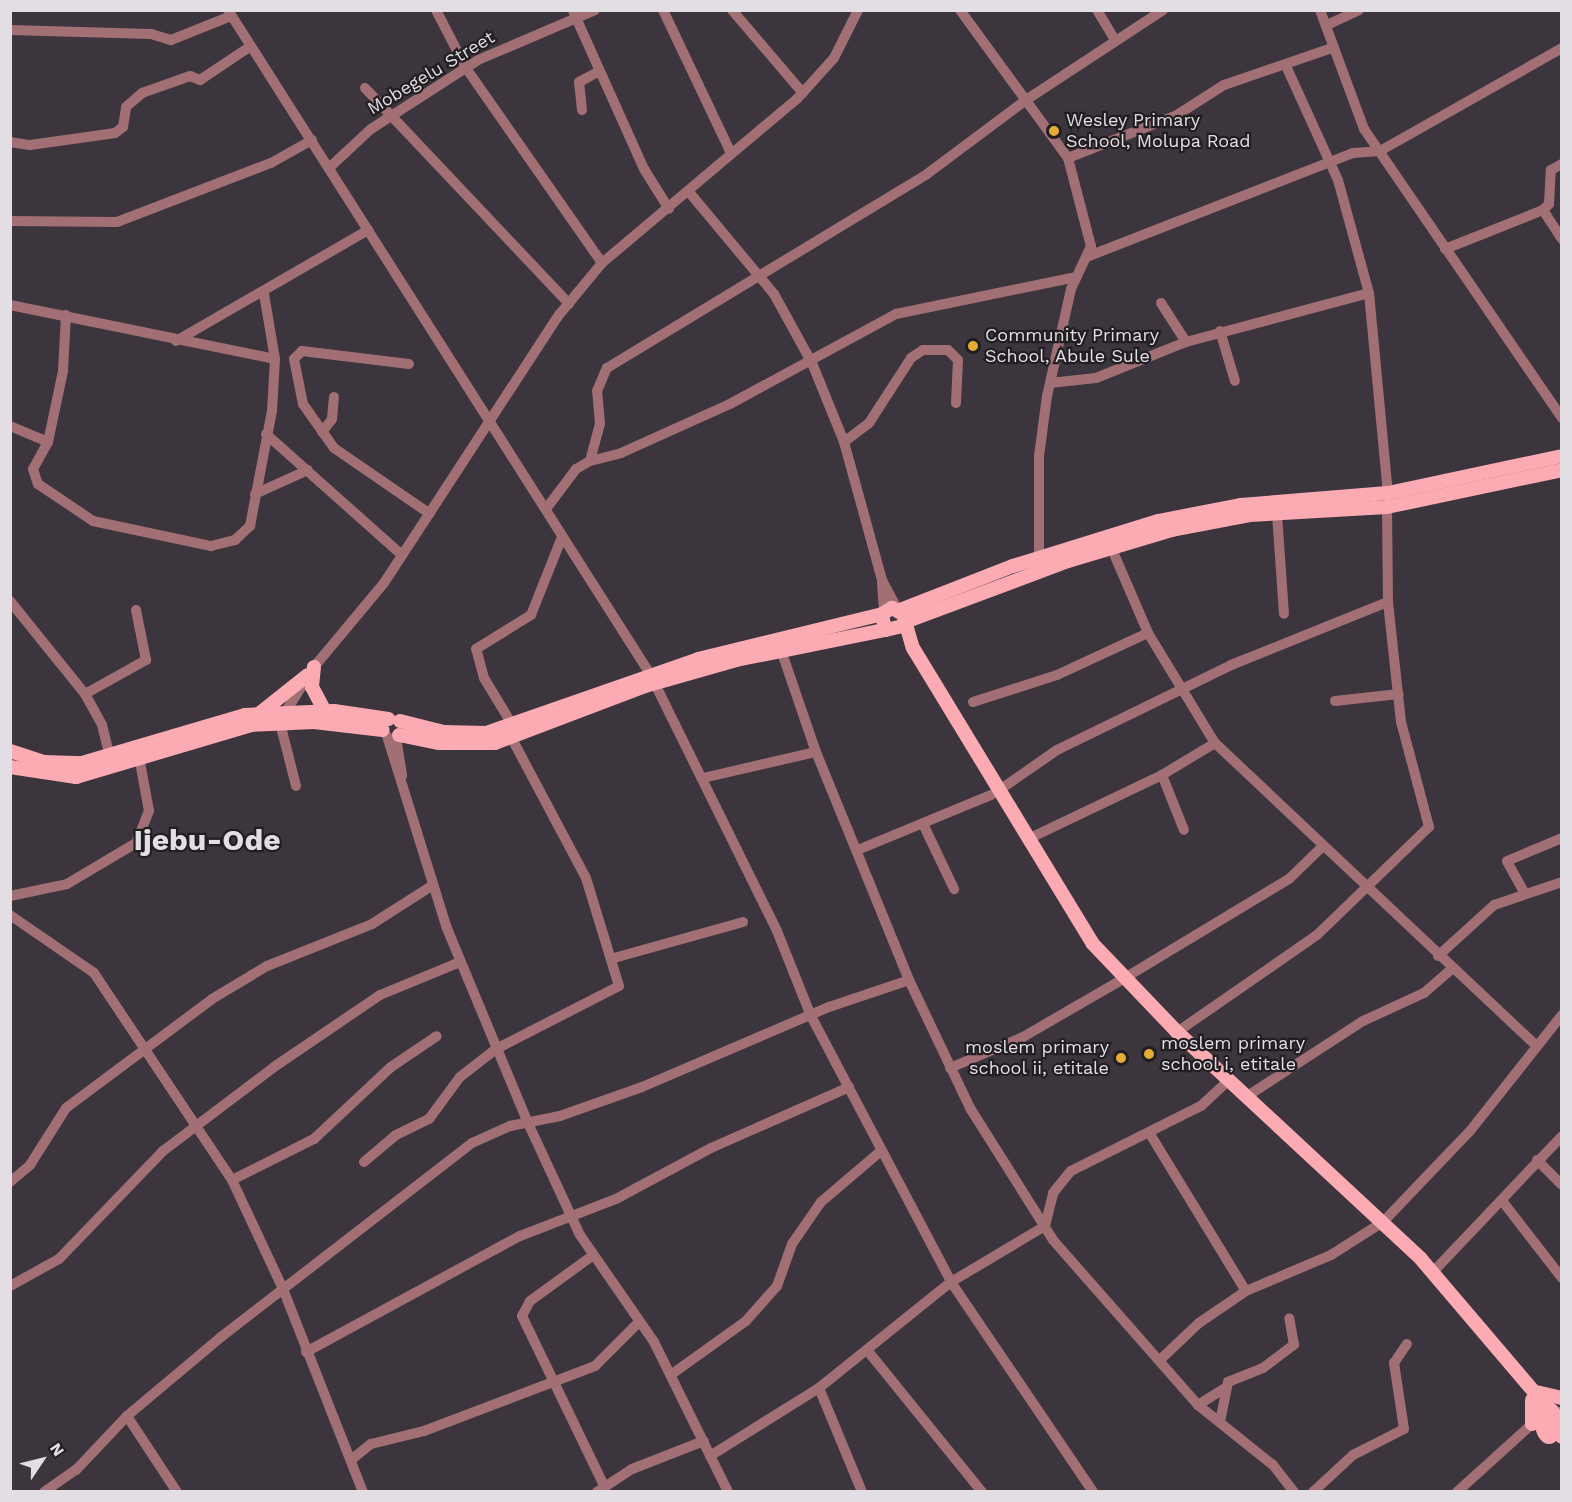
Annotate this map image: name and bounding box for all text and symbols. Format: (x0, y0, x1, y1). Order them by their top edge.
street label: Mobegelu Street (363, 27, 499, 119)
place label: Wesley Primary School, Molupa Road (1066, 110, 1251, 152)
marker: Wesley Primary School, Molupa Road (1047, 124, 1061, 138)
place label: Community Primary School, Abule Sule (985, 325, 1160, 368)
marker: Community Primary School, Abule Sule (966, 339, 980, 353)
district label: Ijebu-Ode (133, 822, 281, 858)
place label: moslem primary school i, etitale (1161, 1033, 1305, 1076)
place label: moslem primary school ii, etitale (965, 1037, 1109, 1080)
marker: moslem primary school i, etitale (1142, 1047, 1156, 1061)
marker: moslem primary school ii, etitale (1114, 1051, 1128, 1065)
north arrow (12, 1430, 72, 1490)
text: N (46, 1439, 68, 1460)

